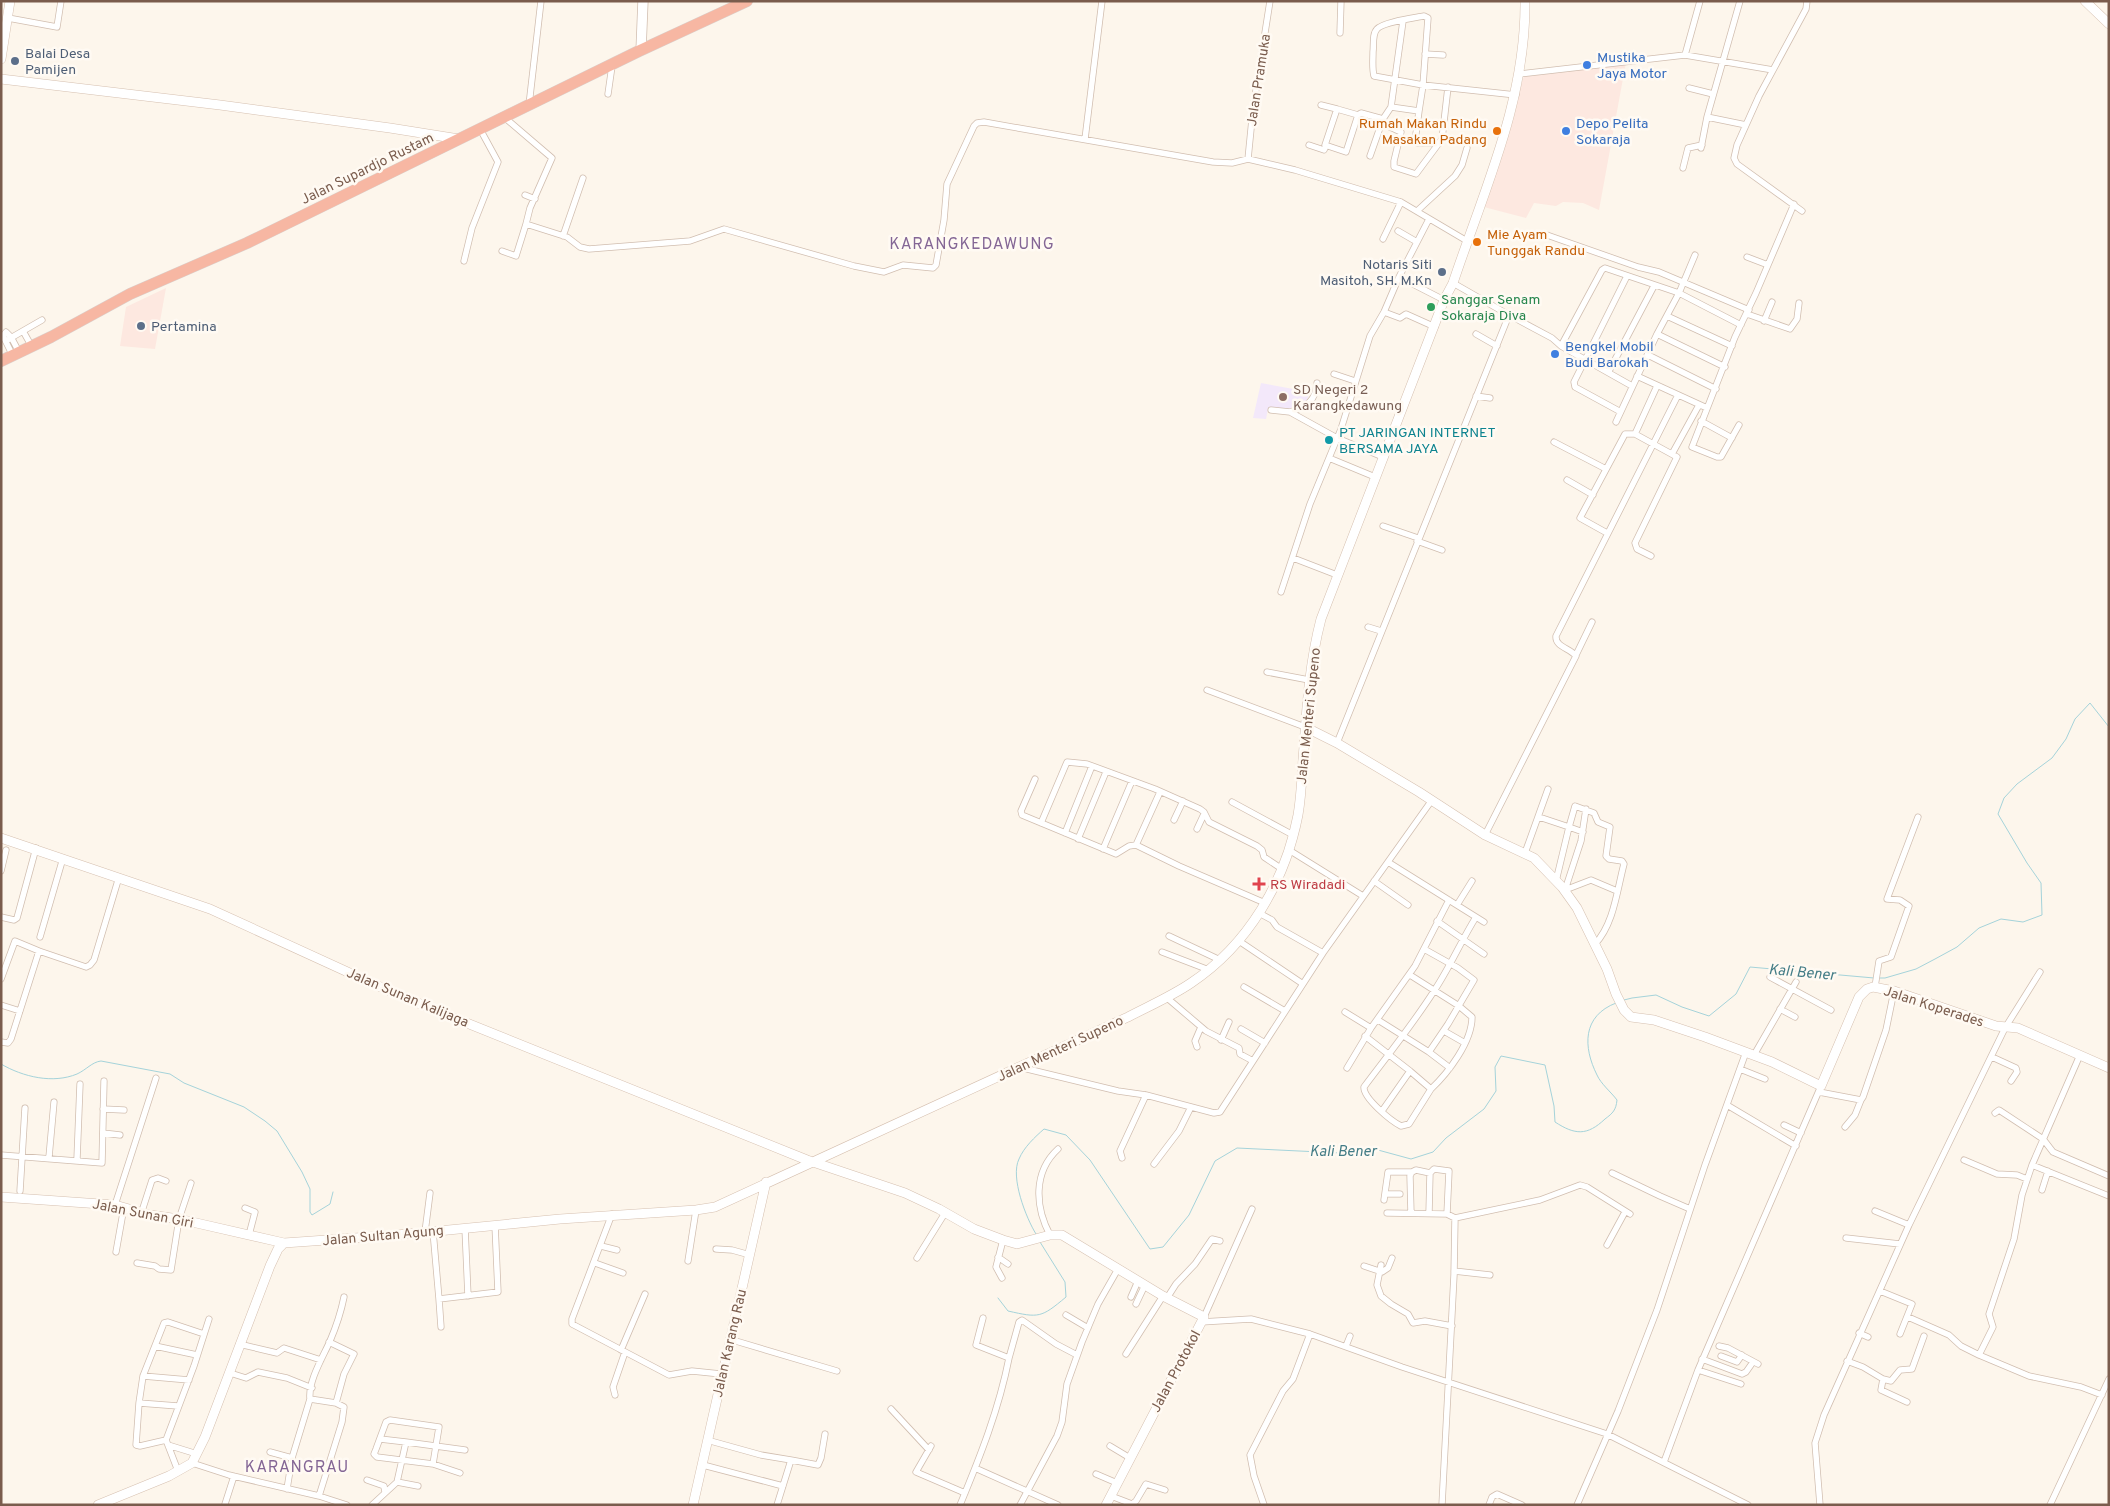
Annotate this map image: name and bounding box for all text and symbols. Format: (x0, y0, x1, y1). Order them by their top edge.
street label: Jalan Pramuka (1244, 33, 1275, 128)
place label: Balai Desa Pamijen (25, 46, 90, 79)
place label: Mustika Jaya Motor (1597, 50, 1668, 83)
marker: Balai Desa Pamijen (9, 55, 21, 67)
marker: Mustika Jaya Motor (1581, 59, 1593, 71)
place label: Rumah Makan Rindu Masakan Padang (1359, 116, 1487, 149)
place label: Depo Pelita Sokaraja (1576, 116, 1648, 149)
marker: Rumah Makan Rindu Masakan Padang (1491, 125, 1503, 137)
marker: Depo Pelita Sokaraja (1560, 125, 1572, 137)
street label: Jalan Supardjo Rustam (299, 130, 437, 209)
place label: Mie Ayam Tunggak Randu (1487, 227, 1585, 260)
district label: KARANGKEDAWUNG (889, 235, 1055, 255)
marker: Mie Ayam Tunggak Randu (1471, 236, 1483, 248)
place label: Notaris Siti Masitoh, SH. M.Kn (1320, 257, 1432, 290)
marker: Notaris Siti Masitoh, SH. M.Kn (1436, 266, 1448, 278)
place label: Sanggar Senam Sokaraja Diva (1441, 292, 1540, 325)
marker: Sanggar Senam Sokaraja Diva (1425, 301, 1437, 313)
place label: Pertamina (151, 319, 217, 336)
marker: Pertamina (135, 320, 147, 332)
place label: Bengkel Mobil Budi Barokah (1565, 339, 1654, 372)
marker: Bengkel Mobil Budi Barokah (1549, 348, 1561, 360)
place label: SD Negeri 2 Karangkedawung (1293, 382, 1402, 415)
marker: SD Negeri 2 Karangkedawung (1277, 391, 1289, 403)
place label: PT JARINGAN INTERNET BERSAMA JAYA (1339, 425, 1496, 458)
marker: PT JARINGAN INTERNET BERSAMA JAYA (1323, 434, 1335, 446)
street label: Jalan Menteri Supeno (1294, 647, 1325, 785)
marker: RS Wiradadi (1252, 877, 1266, 891)
place label: RS Wiradadi (1270, 877, 1345, 894)
water label: Kali Bener (1768, 961, 1837, 986)
street label: Jalan Sunan Kalijaga (344, 965, 471, 1032)
street label: Jalan Koperades (1881, 983, 1986, 1032)
street label: Jalan Menteri Supeno (995, 1013, 1127, 1086)
water label: Kali Bener (1310, 1143, 1378, 1162)
street label: Jalan Sunan Giri (91, 1196, 195, 1233)
street label: Jalan Sultan Agung (322, 1223, 445, 1250)
street label: Jalan Karang Rau (710, 1288, 751, 1399)
street label: Jalan Protokol (1148, 1328, 1205, 1416)
district label: KARANGRAU (245, 1458, 349, 1478)

